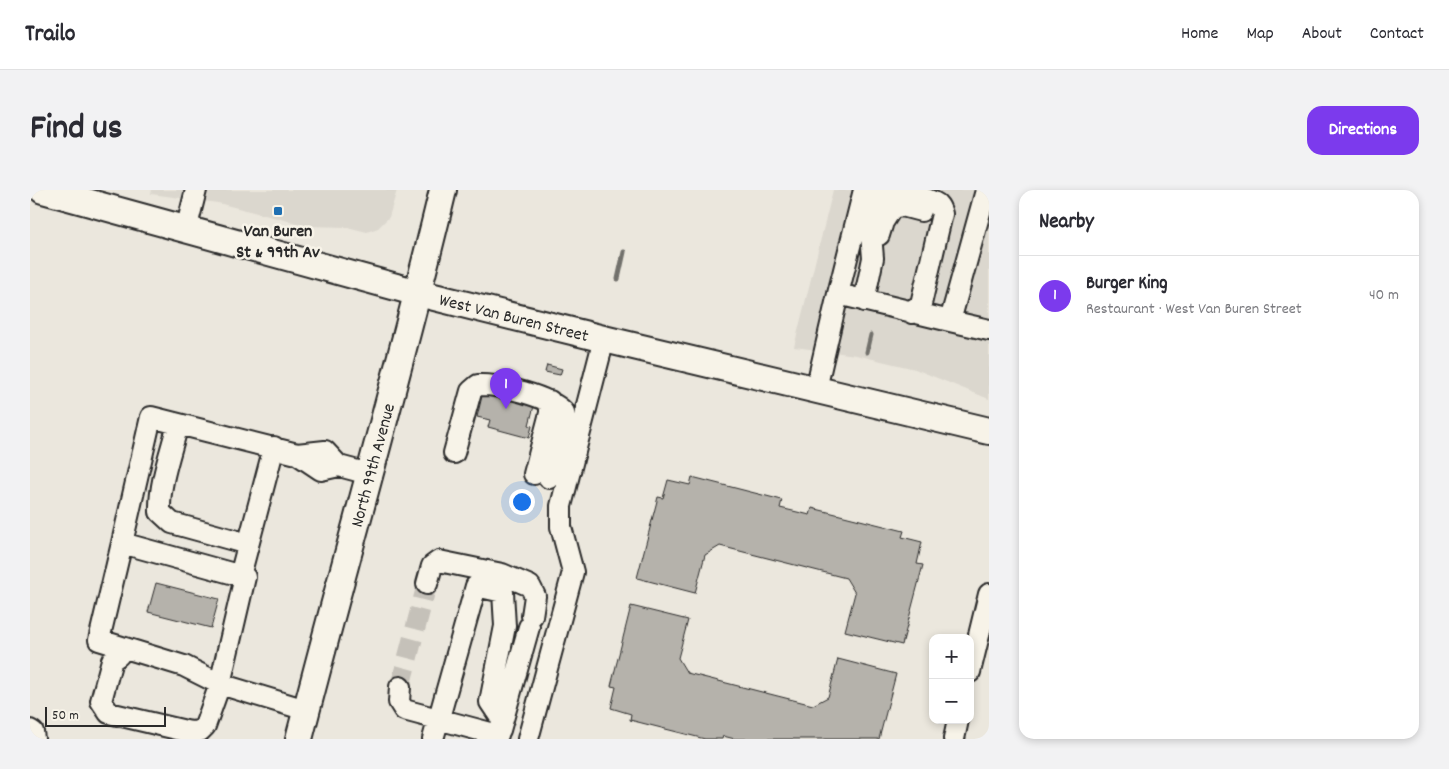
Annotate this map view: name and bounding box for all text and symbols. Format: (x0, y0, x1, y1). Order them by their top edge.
text: Trailo (25, 18, 76, 52)
text: Home (1181, 22, 1218, 47)
text: Map (1246, 22, 1274, 47)
text: About (1302, 22, 1342, 47)
text: Contact (1370, 22, 1424, 47)
text: Find us (30, 105, 122, 155)
button: Directions (1307, 106, 1419, 155)
marker: Van Buren St & 99th Av (272, 205, 284, 217)
text: Nearby (1039, 208, 1094, 238)
place label: Van Buren St & 99th Av (236, 220, 320, 266)
text: Burger King (1086, 271, 1168, 298)
text: 1 (1053, 284, 1057, 307)
text: 40 m (1369, 284, 1399, 307)
street label: West Van Buren Street (436, 289, 591, 350)
text: Restaurant · West Van Buren Street (1086, 298, 1302, 321)
pin: 1 (490, 368, 522, 409)
street label: North 99th Avenue (346, 401, 403, 530)
your location (509, 489, 535, 515)
map controls (929, 634, 974, 724)
button: + (929, 634, 974, 679)
button: − (929, 679, 974, 724)
scale bar (45, 704, 166, 727)
text: 50 m (52, 706, 79, 726)

